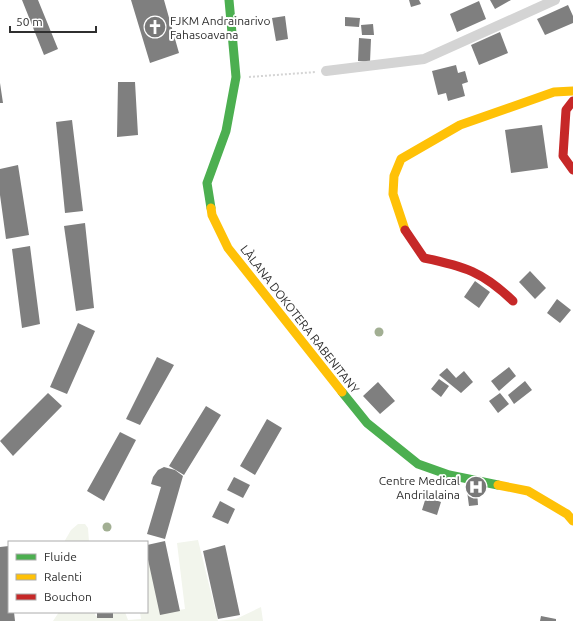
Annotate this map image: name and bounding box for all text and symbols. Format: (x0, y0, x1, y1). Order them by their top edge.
scale bar (10, 8, 96, 34)
church icon: FJKM Andrainarivo Fahasoavana (142, 14, 168, 40)
place label: FJKM Andrainarivo Fahasoavana (170, 14, 270, 41)
text: 50 m (16, 15, 43, 28)
street label: LÀLANA DOKOTERA RABENITANY (238, 242, 362, 396)
place label: Centre Medical Andrilalaina (379, 474, 460, 501)
hospital icon: Centre Medical Andrilalaina (463, 474, 489, 500)
legend (8, 541, 148, 613)
text: Fluide (44, 550, 77, 563)
text: Ralenti (44, 570, 82, 583)
text: Bouchon (44, 590, 92, 603)

